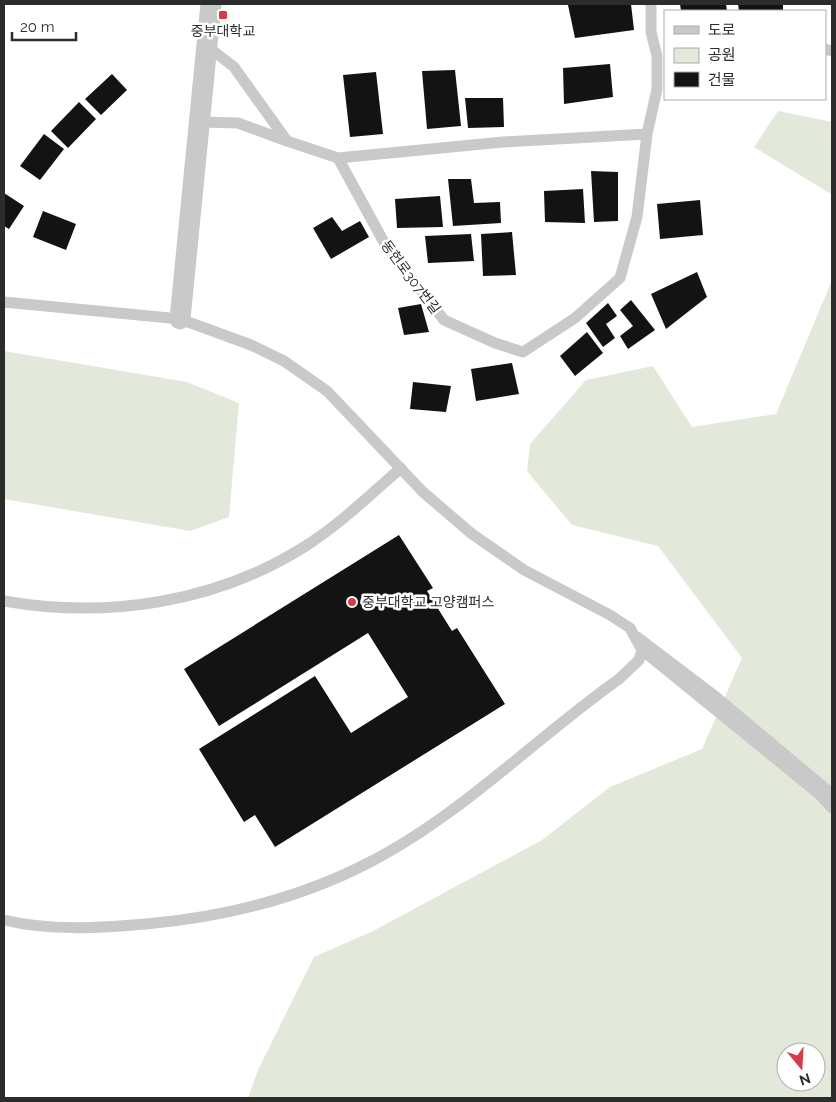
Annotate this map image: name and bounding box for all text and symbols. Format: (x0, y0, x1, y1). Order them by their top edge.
marker: 중부대학교 (217, 9, 229, 21)
scale bar (12, 10, 76, 42)
legend (664, 10, 826, 100)
text: 20 m (20, 18, 55, 36)
text: 도로 (708, 21, 736, 39)
place label: 중부대학교 (191, 23, 255, 39)
text: 공원 (708, 46, 736, 64)
text: 건물 (708, 71, 736, 89)
street label: 동헌로307번길 (378, 237, 444, 317)
place label: 중부대학교 고양캠퍼스 (362, 594, 494, 610)
marker: 중부대학교 고양캠퍼스 (346, 596, 358, 608)
north arrow (776, 1042, 826, 1092)
text: N (797, 1070, 813, 1089)

